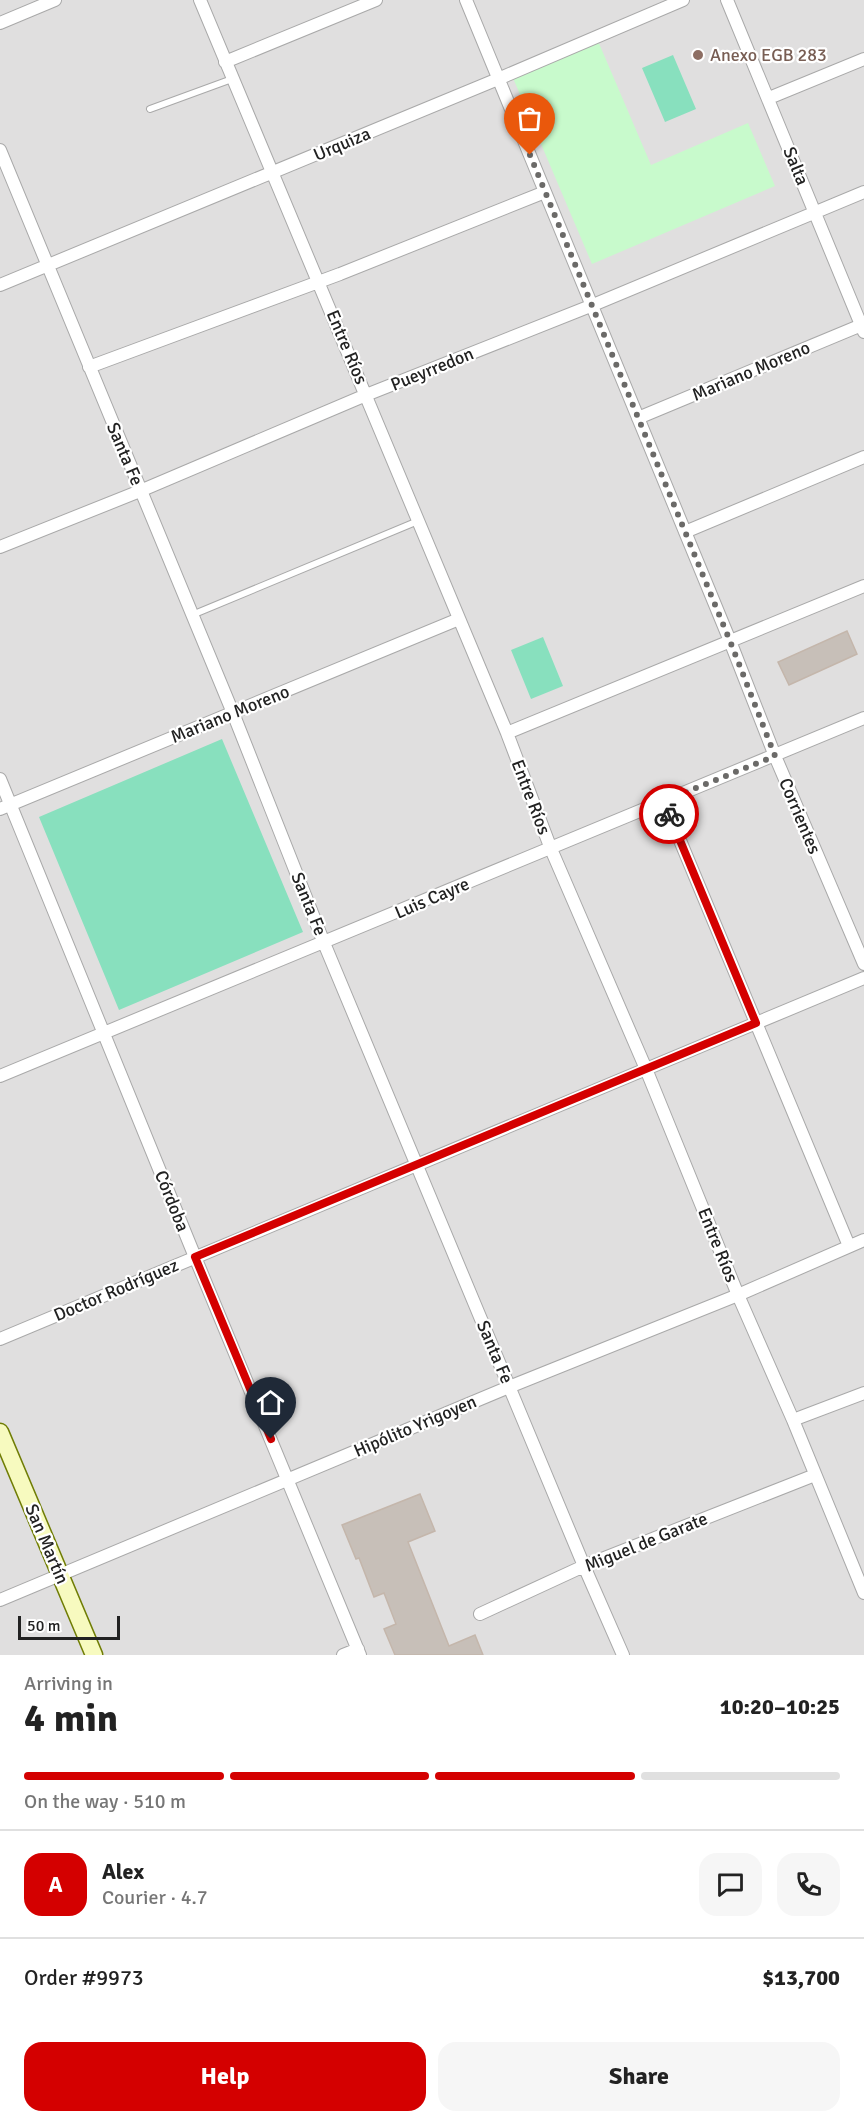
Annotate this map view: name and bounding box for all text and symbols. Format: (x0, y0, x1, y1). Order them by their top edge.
place label: Anexo EGB 283 (710, 44, 827, 66)
marker: Anexo EGB 283 (691, 48, 705, 62)
pin (504, 93, 555, 155)
icon: bag (513, 102, 546, 135)
street label: Urquiza (310, 122, 374, 166)
street label: Salta (778, 144, 814, 188)
street label: Entre Ríos (322, 307, 373, 388)
street label: Mariano Moreno (689, 336, 813, 406)
street label: Pueyrredon (387, 342, 477, 396)
street label: Santa Fe (102, 419, 148, 489)
street label: Mariano Moreno (167, 680, 293, 748)
street label: Entre Ríos (507, 756, 555, 838)
street label: Corrientes (774, 775, 826, 857)
courier (639, 784, 699, 844)
icon: bike (653, 798, 686, 831)
street label: Santa Fe (286, 869, 332, 939)
street label: Luis Cayre (391, 872, 473, 924)
street label: Córdoba (150, 1167, 194, 1235)
street label: Entre Ríos (693, 1204, 743, 1286)
street label: Doctor Rodríguez (50, 1254, 182, 1326)
street label: Santa Fe (472, 1317, 518, 1387)
pin (245, 1377, 296, 1439)
icon: home (254, 1386, 287, 1419)
street label: Hipólito Yrigoyen (350, 1390, 480, 1462)
street label: San Martín (20, 1501, 74, 1587)
street label: Miguel de Garate (581, 1507, 711, 1577)
scale bar (18, 1613, 120, 1640)
text: 50 m (27, 1616, 61, 1636)
text: Arriving in (24, 1671, 113, 1696)
text: 10:20–10:25 (720, 1693, 840, 1720)
text: 4 min (24, 1694, 118, 1742)
text: On the way · 510 m (24, 1789, 186, 1814)
button: chat (699, 1853, 762, 1916)
button: phone (777, 1853, 840, 1916)
text: Alex (102, 1858, 144, 1885)
text: A (48, 1871, 63, 1898)
text: Courier · 4.7 (102, 1885, 208, 1910)
text: Order #9973 (24, 1964, 144, 1991)
text: $13,700 (762, 1964, 840, 1991)
button: Help (24, 2042, 426, 2111)
button: Share (438, 2042, 840, 2111)

